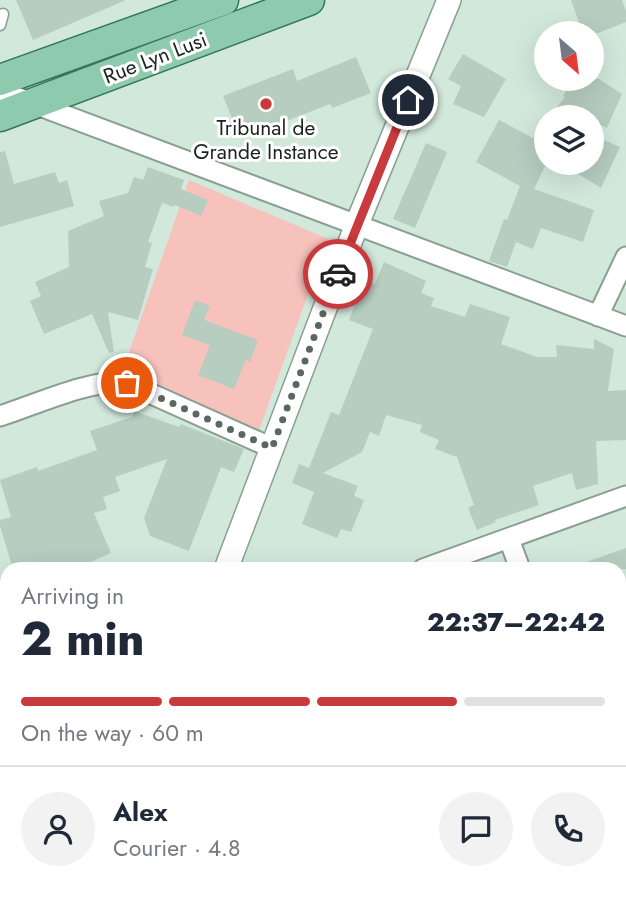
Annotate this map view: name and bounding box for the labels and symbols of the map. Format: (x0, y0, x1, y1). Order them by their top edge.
north arrow (534, 21, 604, 91)
street label: Rue Lyn Lusi (99, 24, 211, 92)
pin (378, 70, 438, 130)
marker: Tribunal de Grande Instance (258, 96, 274, 112)
place label: Tribunal de Grande Instance (193, 113, 339, 167)
courier (303, 239, 373, 309)
pin (97, 353, 157, 413)

